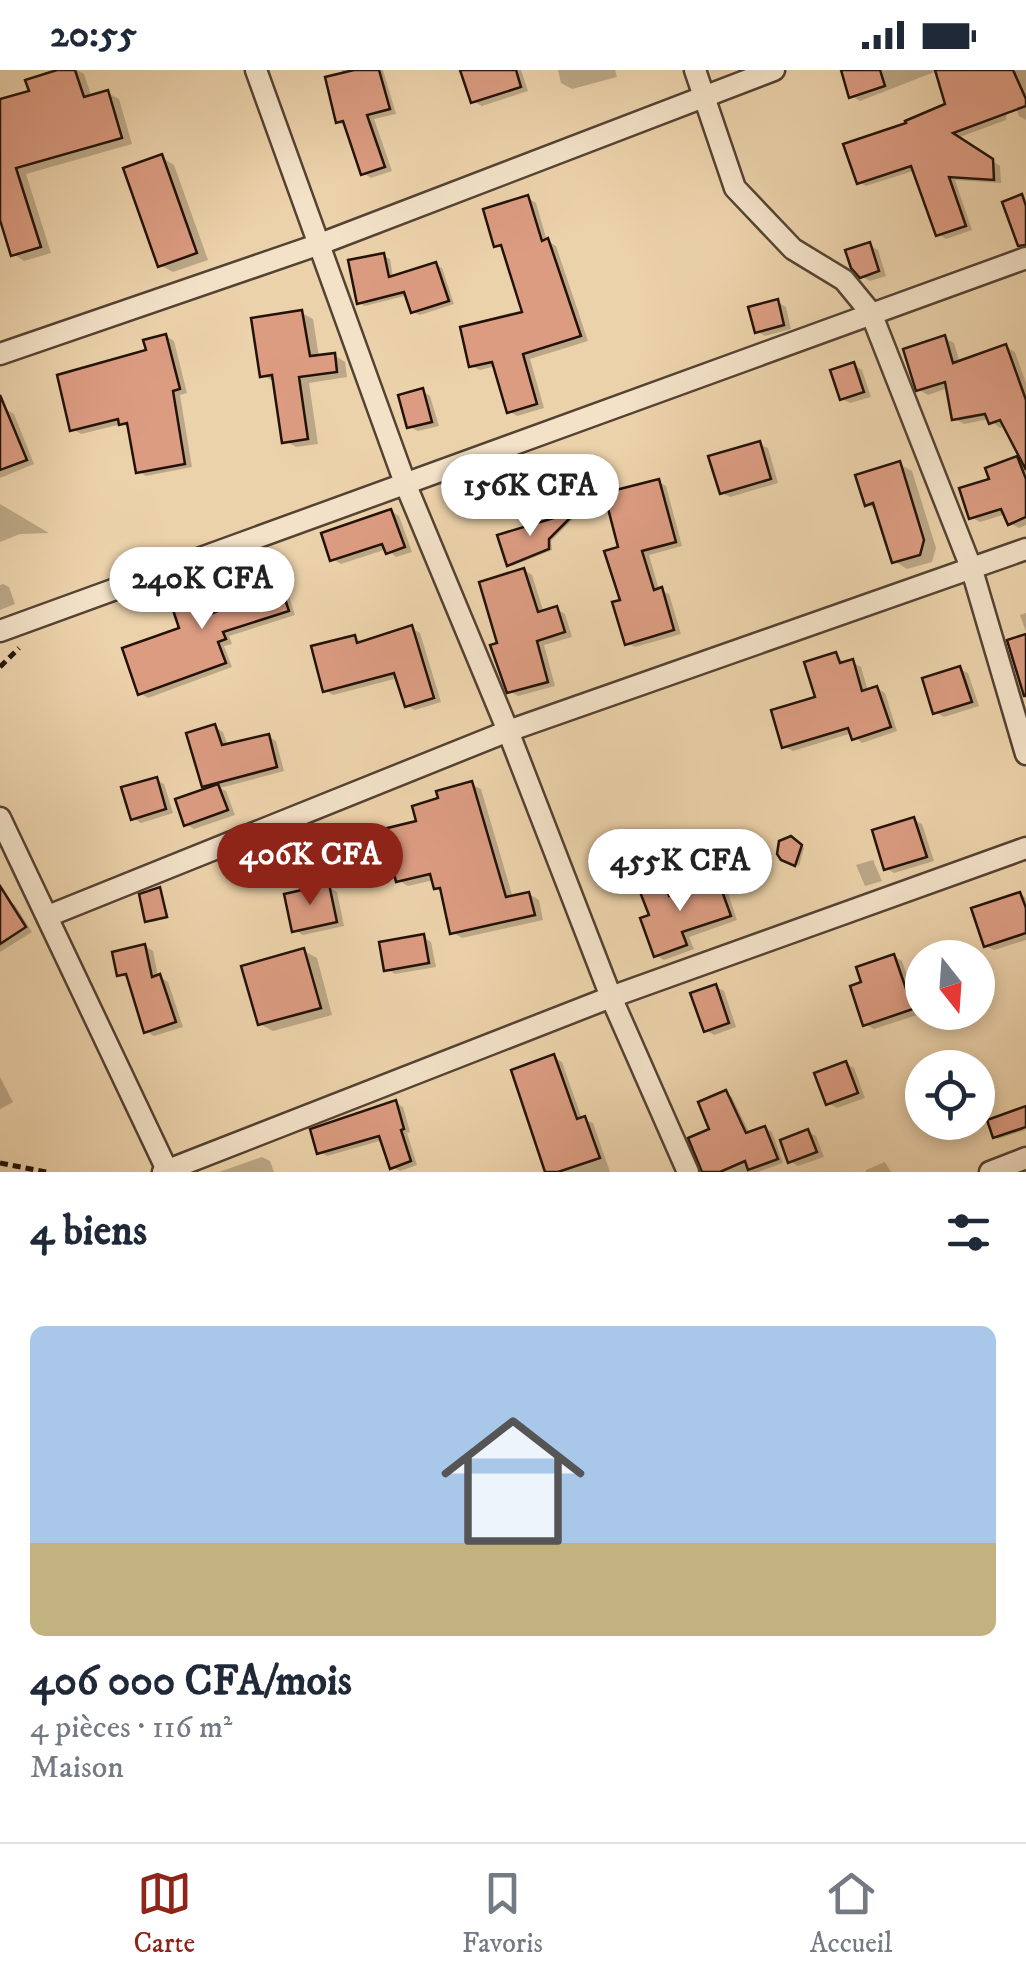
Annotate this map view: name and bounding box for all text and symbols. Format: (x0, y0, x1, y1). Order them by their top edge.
text: 20:55 (50, 11, 137, 59)
pin: 156K CFA (427, 454, 633, 539)
text: 156K CFA (463, 466, 597, 506)
pin: 240K CFA (99, 547, 305, 632)
text: 240K CFA (131, 559, 273, 599)
pin: 406K CFA (207, 823, 413, 908)
pin: 455K CFA (577, 829, 783, 914)
text: 406K CFA (239, 835, 381, 875)
text: 455K CFA (610, 841, 750, 881)
north arrow (905, 940, 995, 1030)
map controls (905, 940, 995, 1140)
button: locate (905, 1050, 995, 1140)
icon: filters (941, 1205, 996, 1260)
text: 4 biens (30, 1206, 147, 1258)
icon: home (423, 1391, 603, 1571)
text: 406 000 CFA/mois (30, 1656, 352, 1708)
text: 4 pièces · 116 m² (30, 1708, 232, 1748)
text: Maison (30, 1748, 124, 1788)
tab: Carte (133, 1866, 195, 1961)
tab: Favoris (462, 1866, 543, 1961)
tab: Accueil (810, 1866, 892, 1961)

